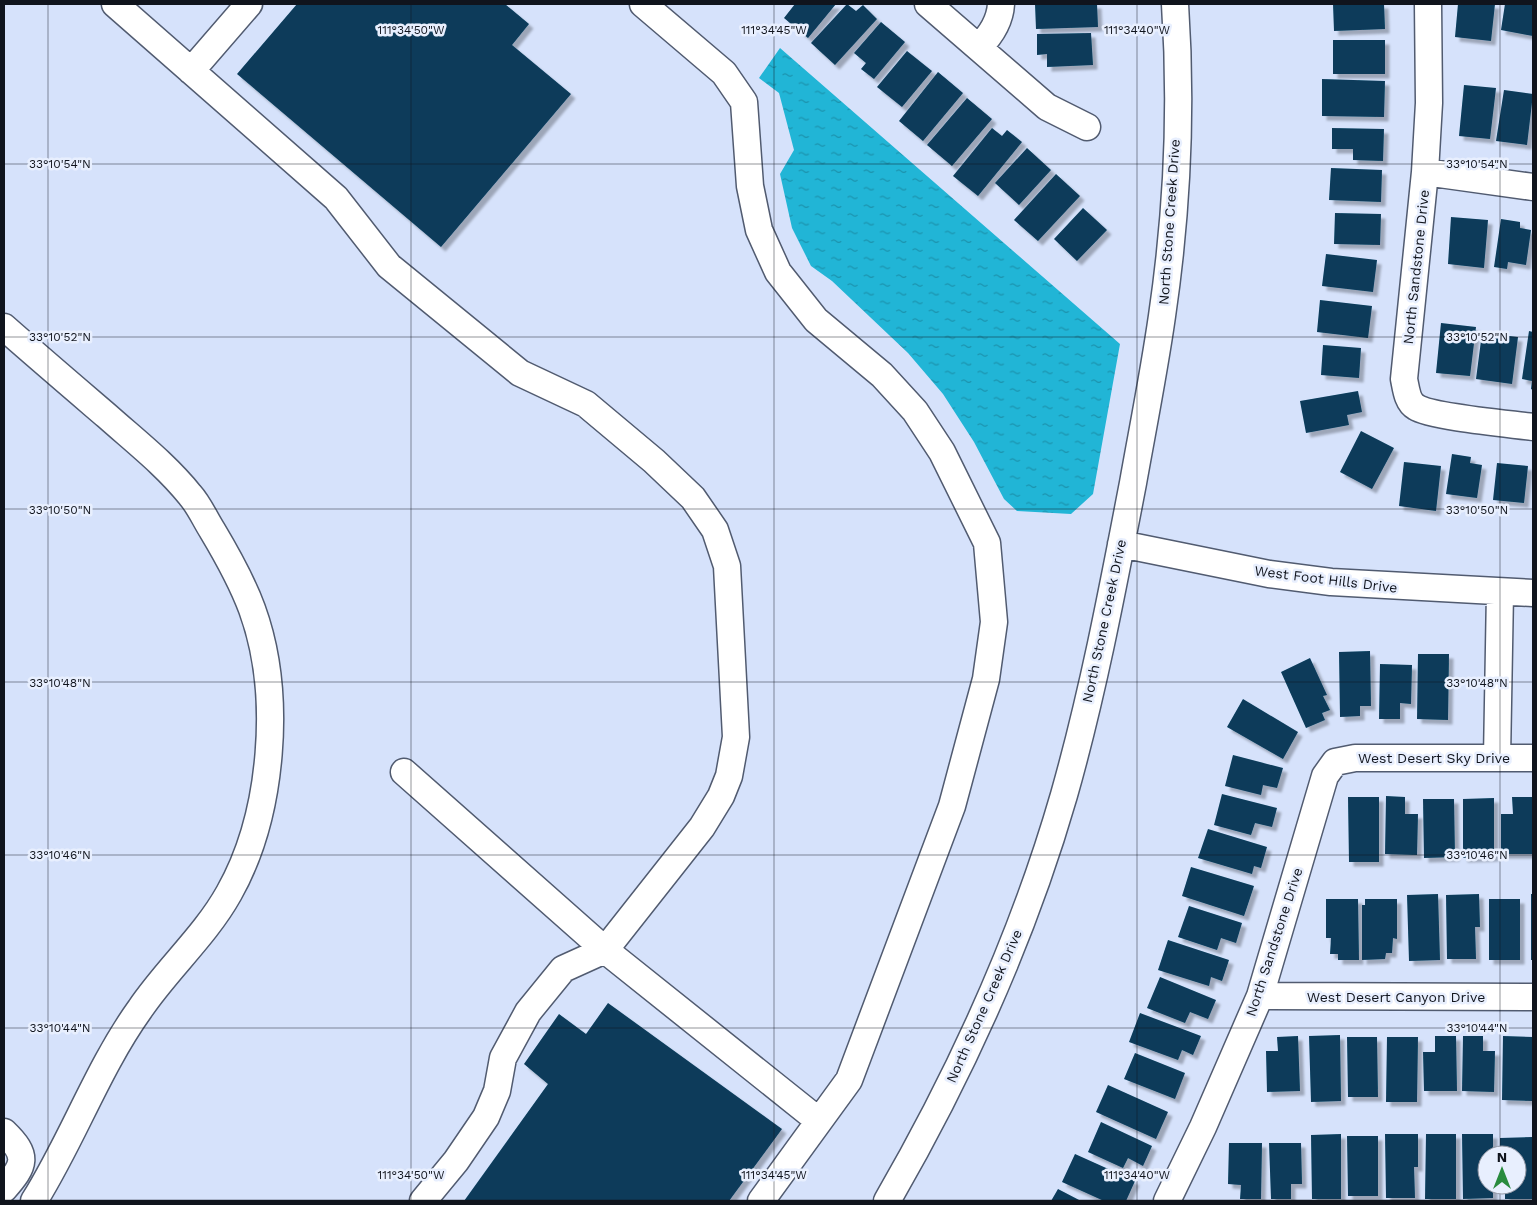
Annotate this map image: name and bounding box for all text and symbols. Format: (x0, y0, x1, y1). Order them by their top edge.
text: 111°34'50"W (378, 23, 445, 37)
text: 111°34'45"W (741, 23, 807, 37)
text: 111°34'40"W (1104, 23, 1171, 37)
street label: North Stone Creek Drive (1155, 138, 1183, 306)
text: 33°10'54"N (29, 157, 91, 171)
text: 33°10'54"N (1446, 157, 1508, 171)
street label: North Sandstone Drive (1400, 189, 1432, 345)
text: 33°10'52"N (29, 330, 91, 344)
text: 33°10'52"N (1446, 330, 1508, 344)
text: 33°10'50"N (29, 503, 91, 517)
text: 33°10'50"N (1446, 503, 1508, 517)
street label: North Stone Creek Drive (1079, 538, 1129, 704)
street label: West Foot Hills Drive (1254, 562, 1398, 596)
text: 33°10'48"N (29, 676, 91, 690)
text: 33°10'48"N (1446, 676, 1508, 690)
street label: West Desert Sky Drive (1358, 750, 1510, 766)
text: 33°10'46"N (29, 848, 91, 862)
text: 33°10'46"N (1446, 848, 1508, 862)
street label: North Sandstone Drive (1242, 866, 1306, 1018)
street label: North Stone Creek Drive (943, 927, 1025, 1085)
street label: West Desert Canyon Drive (1307, 989, 1485, 1005)
text: 33°10'44"N (29, 1021, 91, 1035)
text: 33°10'44"N (1446, 1021, 1508, 1035)
north arrow (1477, 1145, 1527, 1195)
text: N (1497, 1149, 1507, 1165)
text: 111°34'50"W (378, 1168, 445, 1182)
text: 111°34'45"W (741, 1168, 807, 1182)
text: 111°34'40"W (1104, 1168, 1171, 1182)

